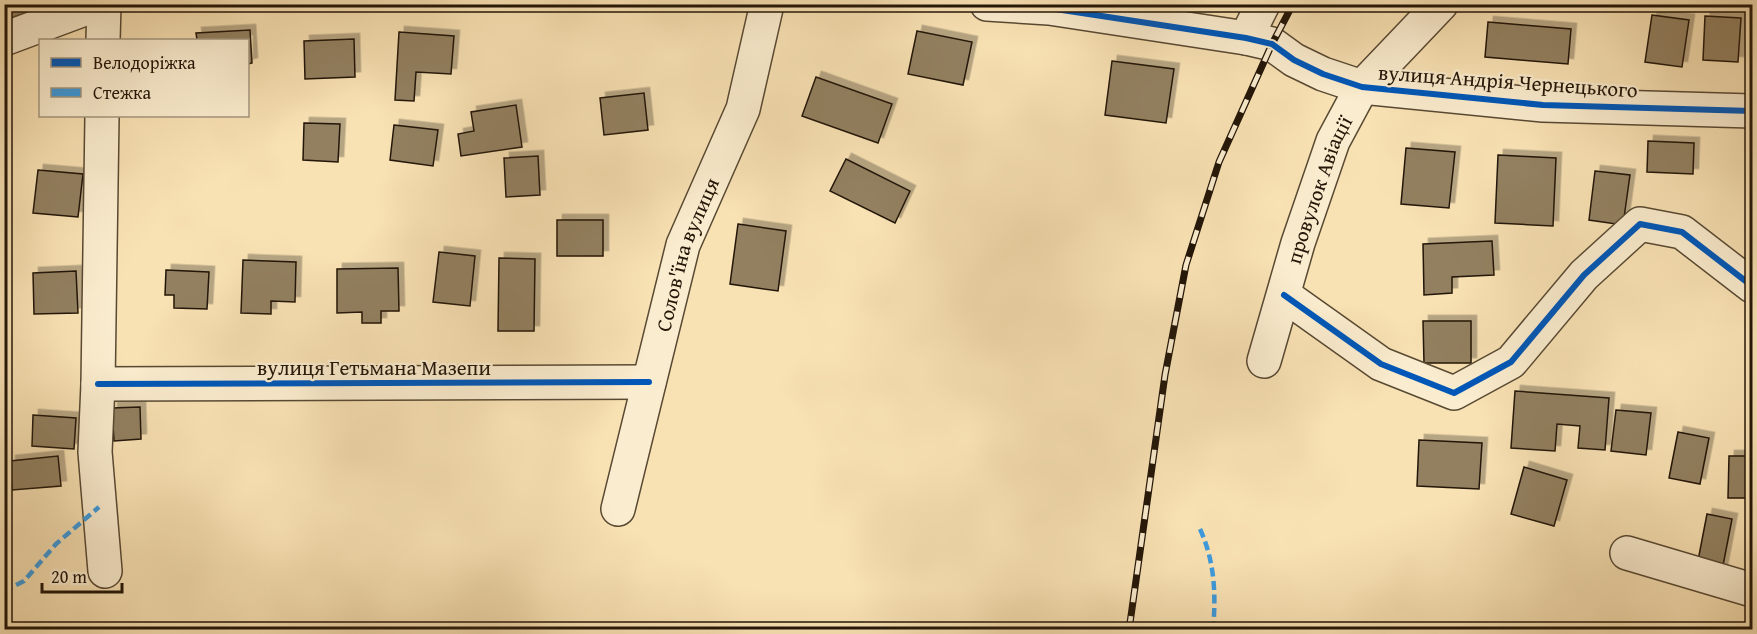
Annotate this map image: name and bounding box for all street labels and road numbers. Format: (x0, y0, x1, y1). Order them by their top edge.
street label: вулиця Андрія Чернецького (1377, 56, 1639, 106)
street label: провулок Авіації (1277, 109, 1360, 267)
street label: Солов'їна вулиця (647, 172, 727, 334)
street label: вулиця Гетьмана Мазепи (257, 352, 491, 383)

